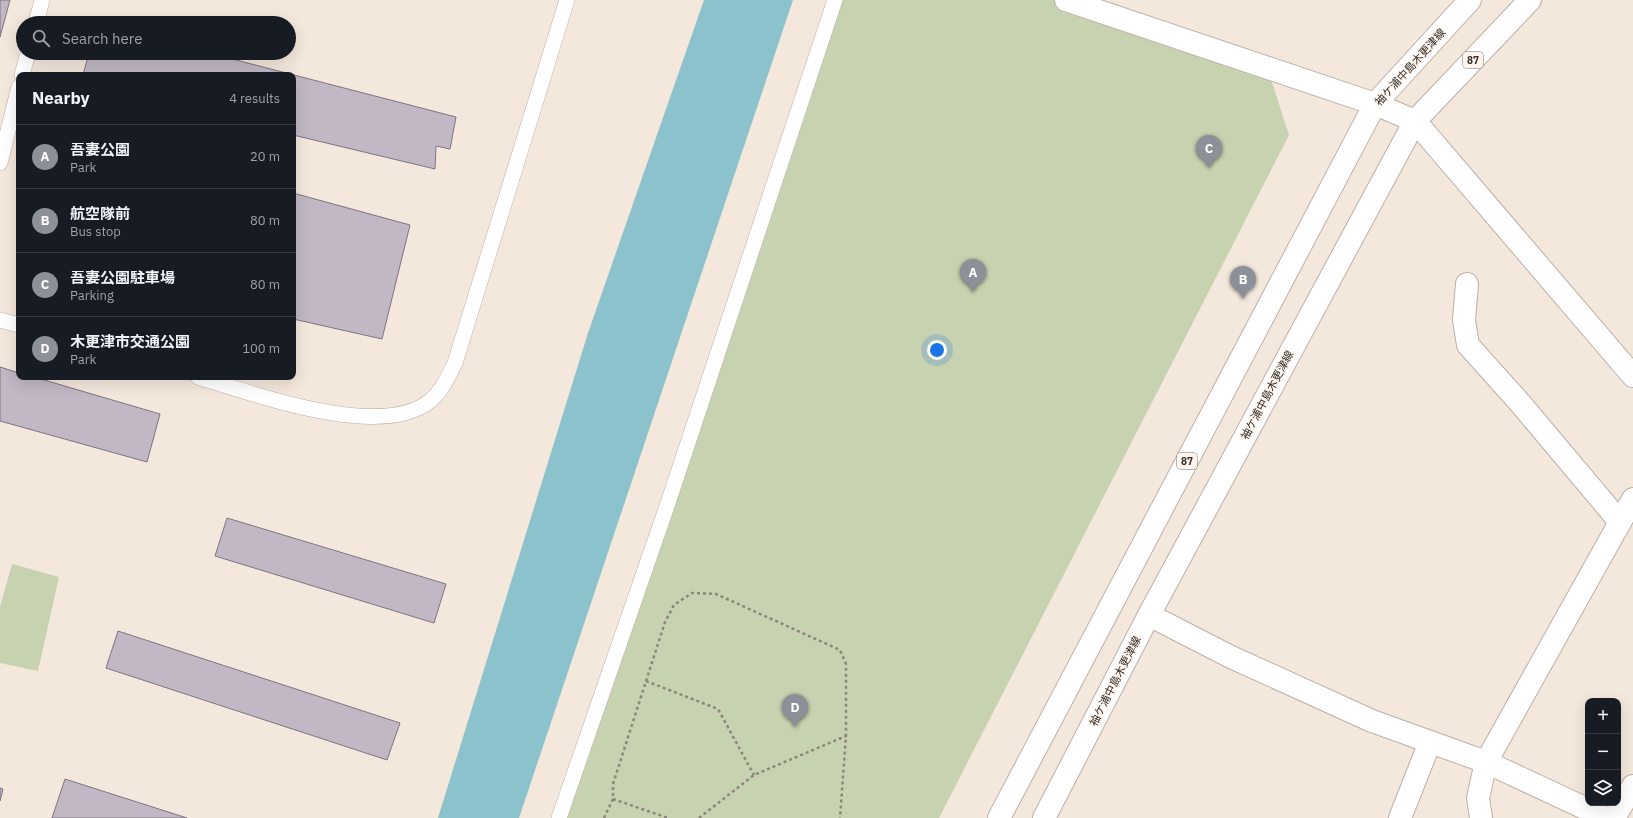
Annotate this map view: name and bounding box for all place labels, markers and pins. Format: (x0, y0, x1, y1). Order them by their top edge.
pin: C (1196, 135, 1222, 168)
pin: A (960, 259, 986, 292)
pin: B (1230, 266, 1256, 299)
pin: D (782, 694, 808, 727)

